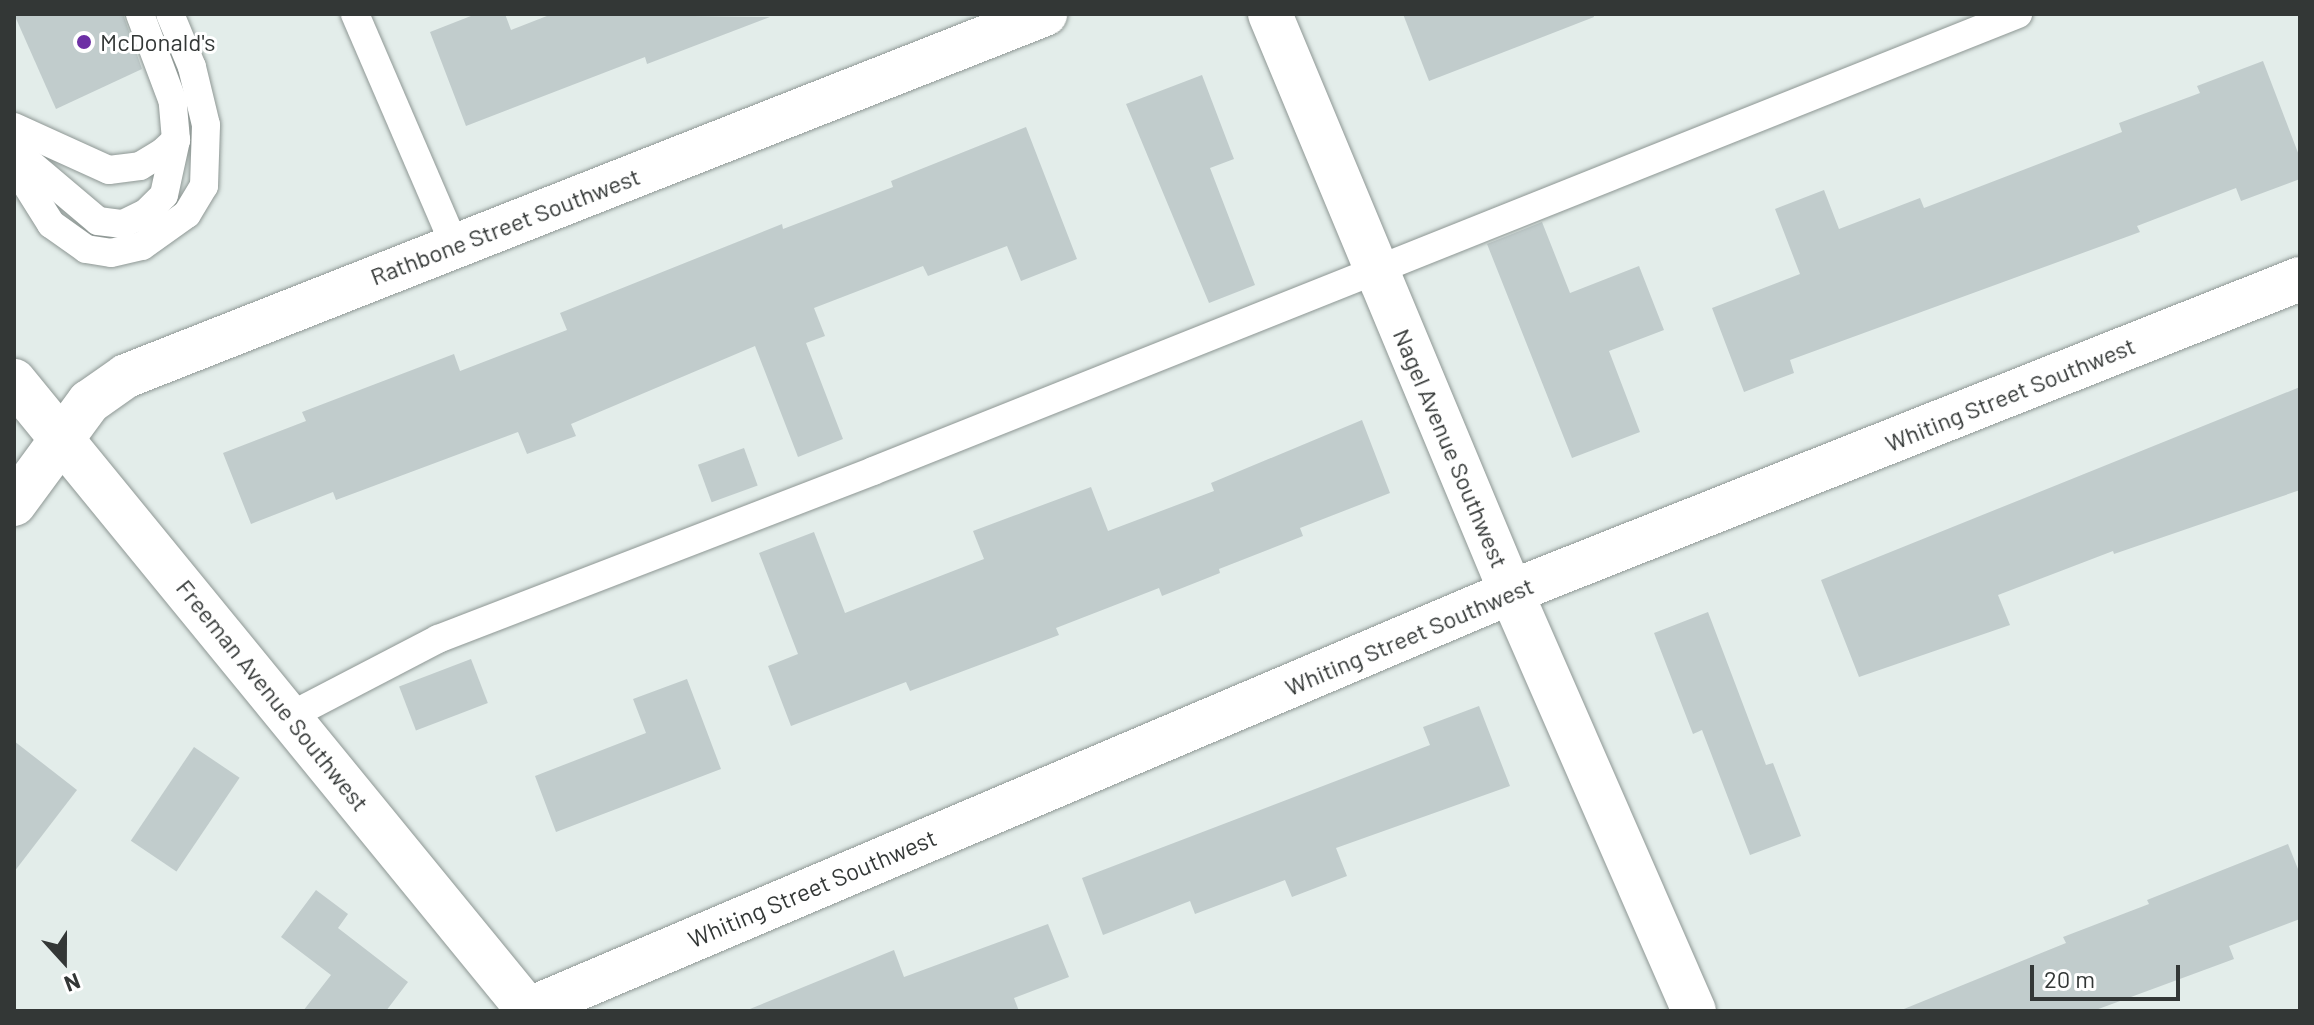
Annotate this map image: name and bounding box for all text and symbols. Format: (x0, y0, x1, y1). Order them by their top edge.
place label: McDonald's (100, 28, 215, 56)
marker: McDonald's (75, 33, 93, 51)
street label: Rathbone Street Southwest (366, 161, 644, 291)
street label: Nagel Avenue Southwest (1388, 324, 1514, 572)
street label: Whiting Street Southwest (1881, 331, 2139, 457)
street label: Whiting Street Southwest (1280, 571, 1538, 701)
street label: Freeman Avenue Southwest (171, 573, 375, 817)
street label: Whiting Street Southwest (683, 823, 941, 953)
north arrow (24, 921, 104, 1001)
scale bar (2034, 949, 2184, 999)
text: 20 m (2044, 964, 2095, 993)
text: N (61, 969, 84, 998)

